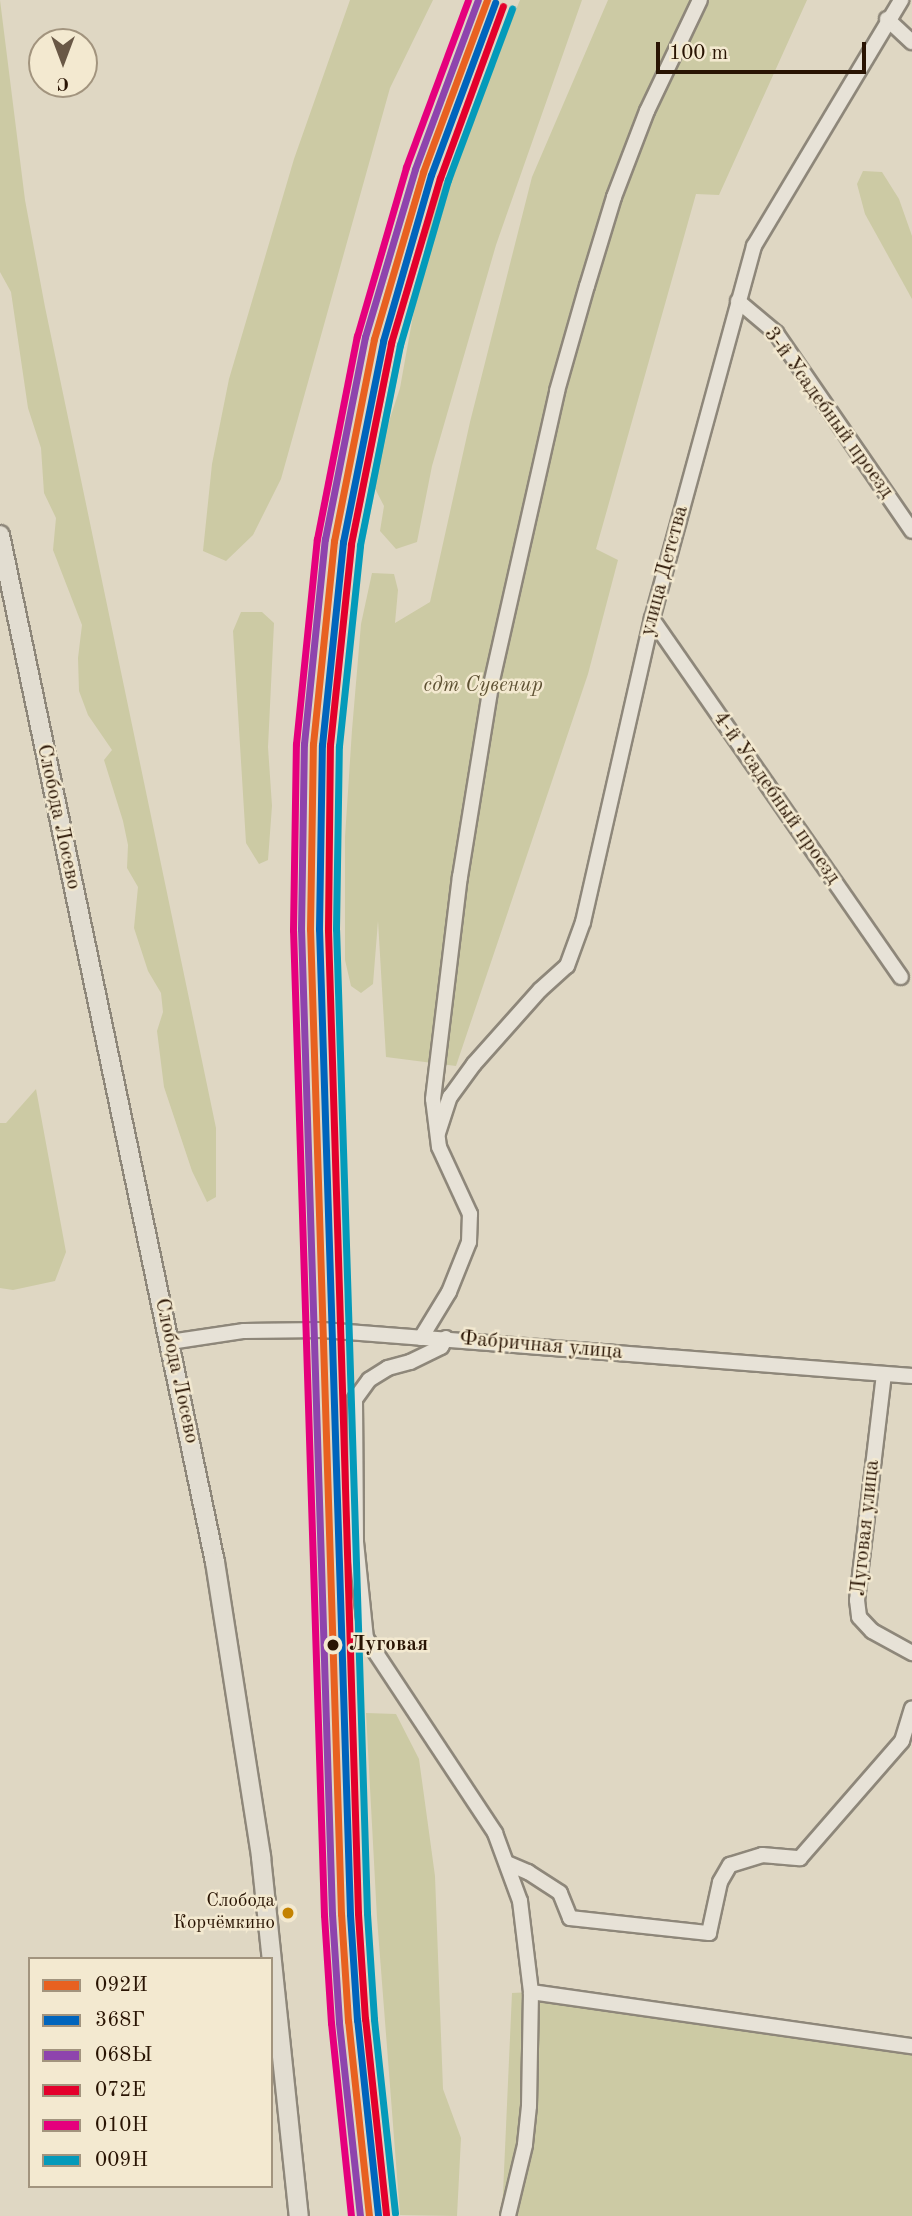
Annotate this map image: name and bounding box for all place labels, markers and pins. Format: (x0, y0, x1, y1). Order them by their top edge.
place label: Луговая (349, 1632, 428, 1658)
marker: Луговая (323, 1635, 343, 1655)
place label: Слобода Корчёмкино (173, 1891, 275, 1935)
marker: Слобода Корчёмкино (281, 1906, 295, 1920)

